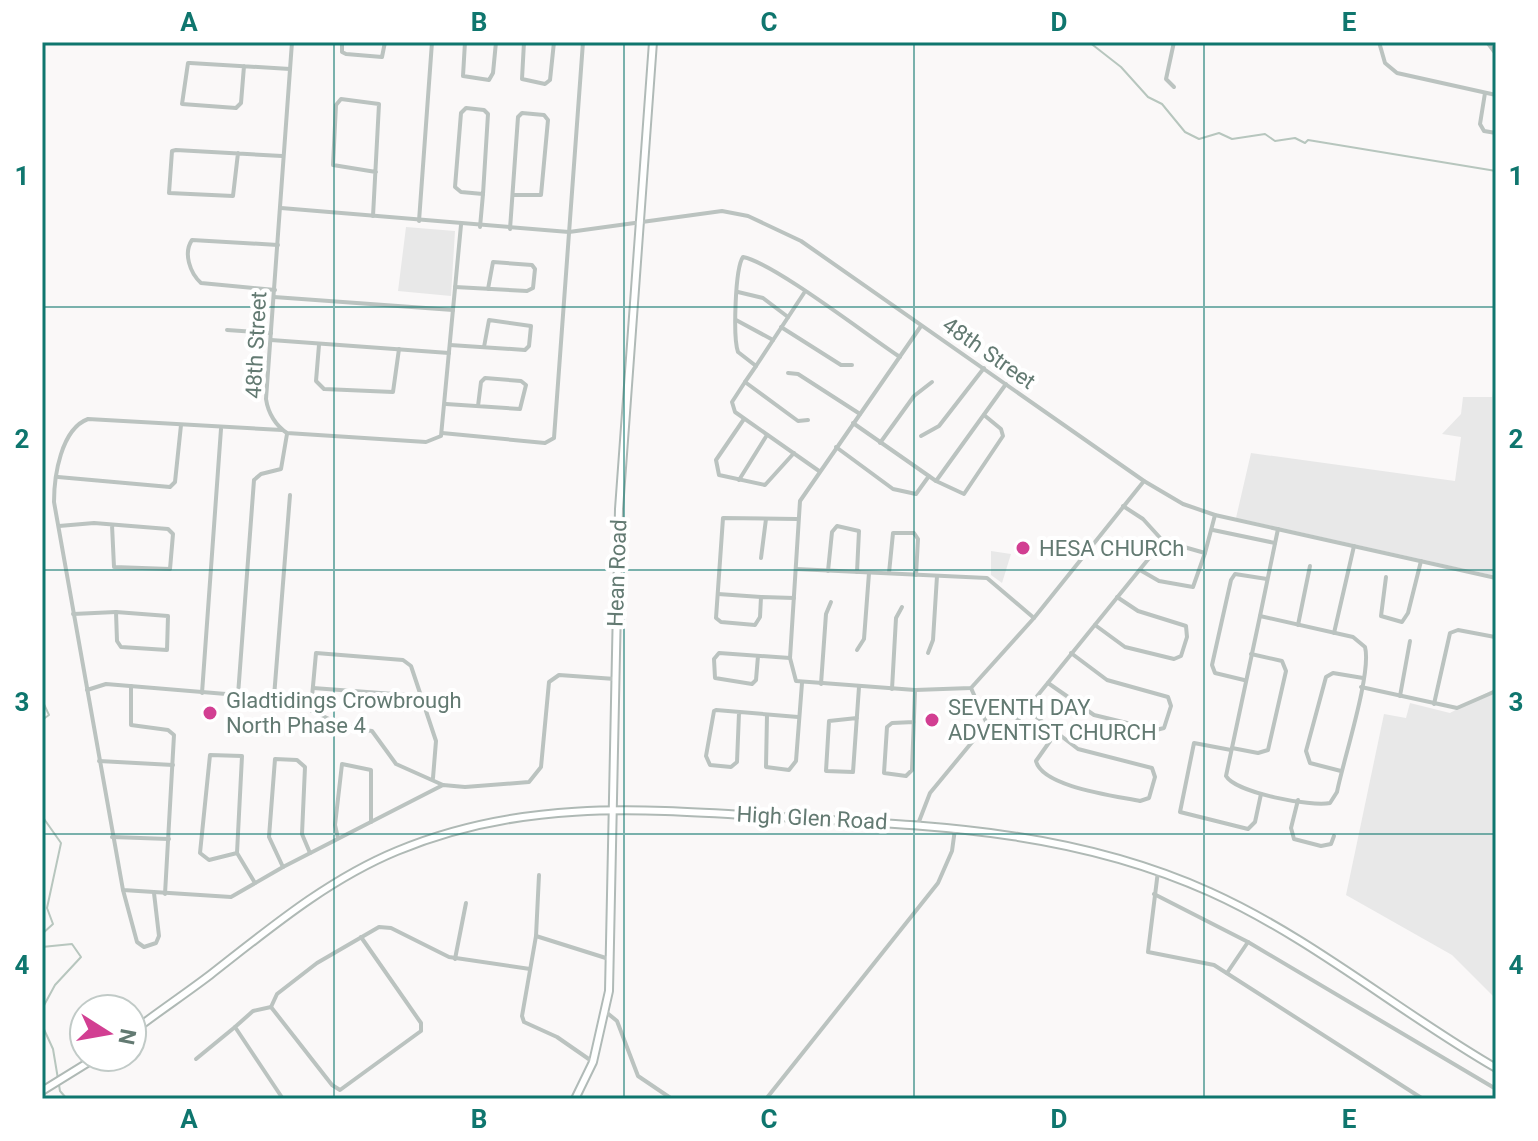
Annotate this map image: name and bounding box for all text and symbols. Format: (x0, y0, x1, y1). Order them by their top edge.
text: A (180, 7, 198, 37)
text: B (471, 7, 487, 37)
text: C (760, 7, 778, 37)
text: D (1051, 7, 1067, 37)
text: E (1342, 7, 1357, 37)
text: 1 (15, 161, 29, 191)
text: 1 (1509, 161, 1523, 191)
street label: 48th Street (241, 291, 271, 399)
street label: 48th Street (938, 312, 1040, 394)
text: 2 (15, 424, 29, 454)
text: 2 (1509, 424, 1523, 454)
street label: Hean Road (603, 519, 631, 627)
place label: HESA CHURCh (1039, 536, 1184, 561)
marker: HESA CHURCh (1014, 539, 1032, 557)
text: 3 (15, 687, 29, 717)
text: 3 (1509, 687, 1523, 717)
place label: Gladtidings Crowbrough North Phase 4 (226, 688, 462, 738)
place label: SEVENTH DAY ADVENTIST CHURCH (948, 695, 1157, 745)
marker: Gladtidings Crowbrough North Phase 4 (201, 704, 219, 722)
marker: SEVENTH DAY ADVENTIST CHURCH (923, 711, 941, 729)
street label: High Glen Road (736, 802, 888, 834)
text: 4 (15, 950, 30, 980)
text: 4 (1509, 950, 1524, 980)
north arrow (68, 993, 148, 1073)
text: N (113, 1027, 141, 1047)
text: A (180, 1104, 198, 1134)
text: B (471, 1104, 487, 1134)
text: C (760, 1104, 778, 1134)
text: D (1051, 1104, 1067, 1134)
text: E (1342, 1104, 1357, 1134)

